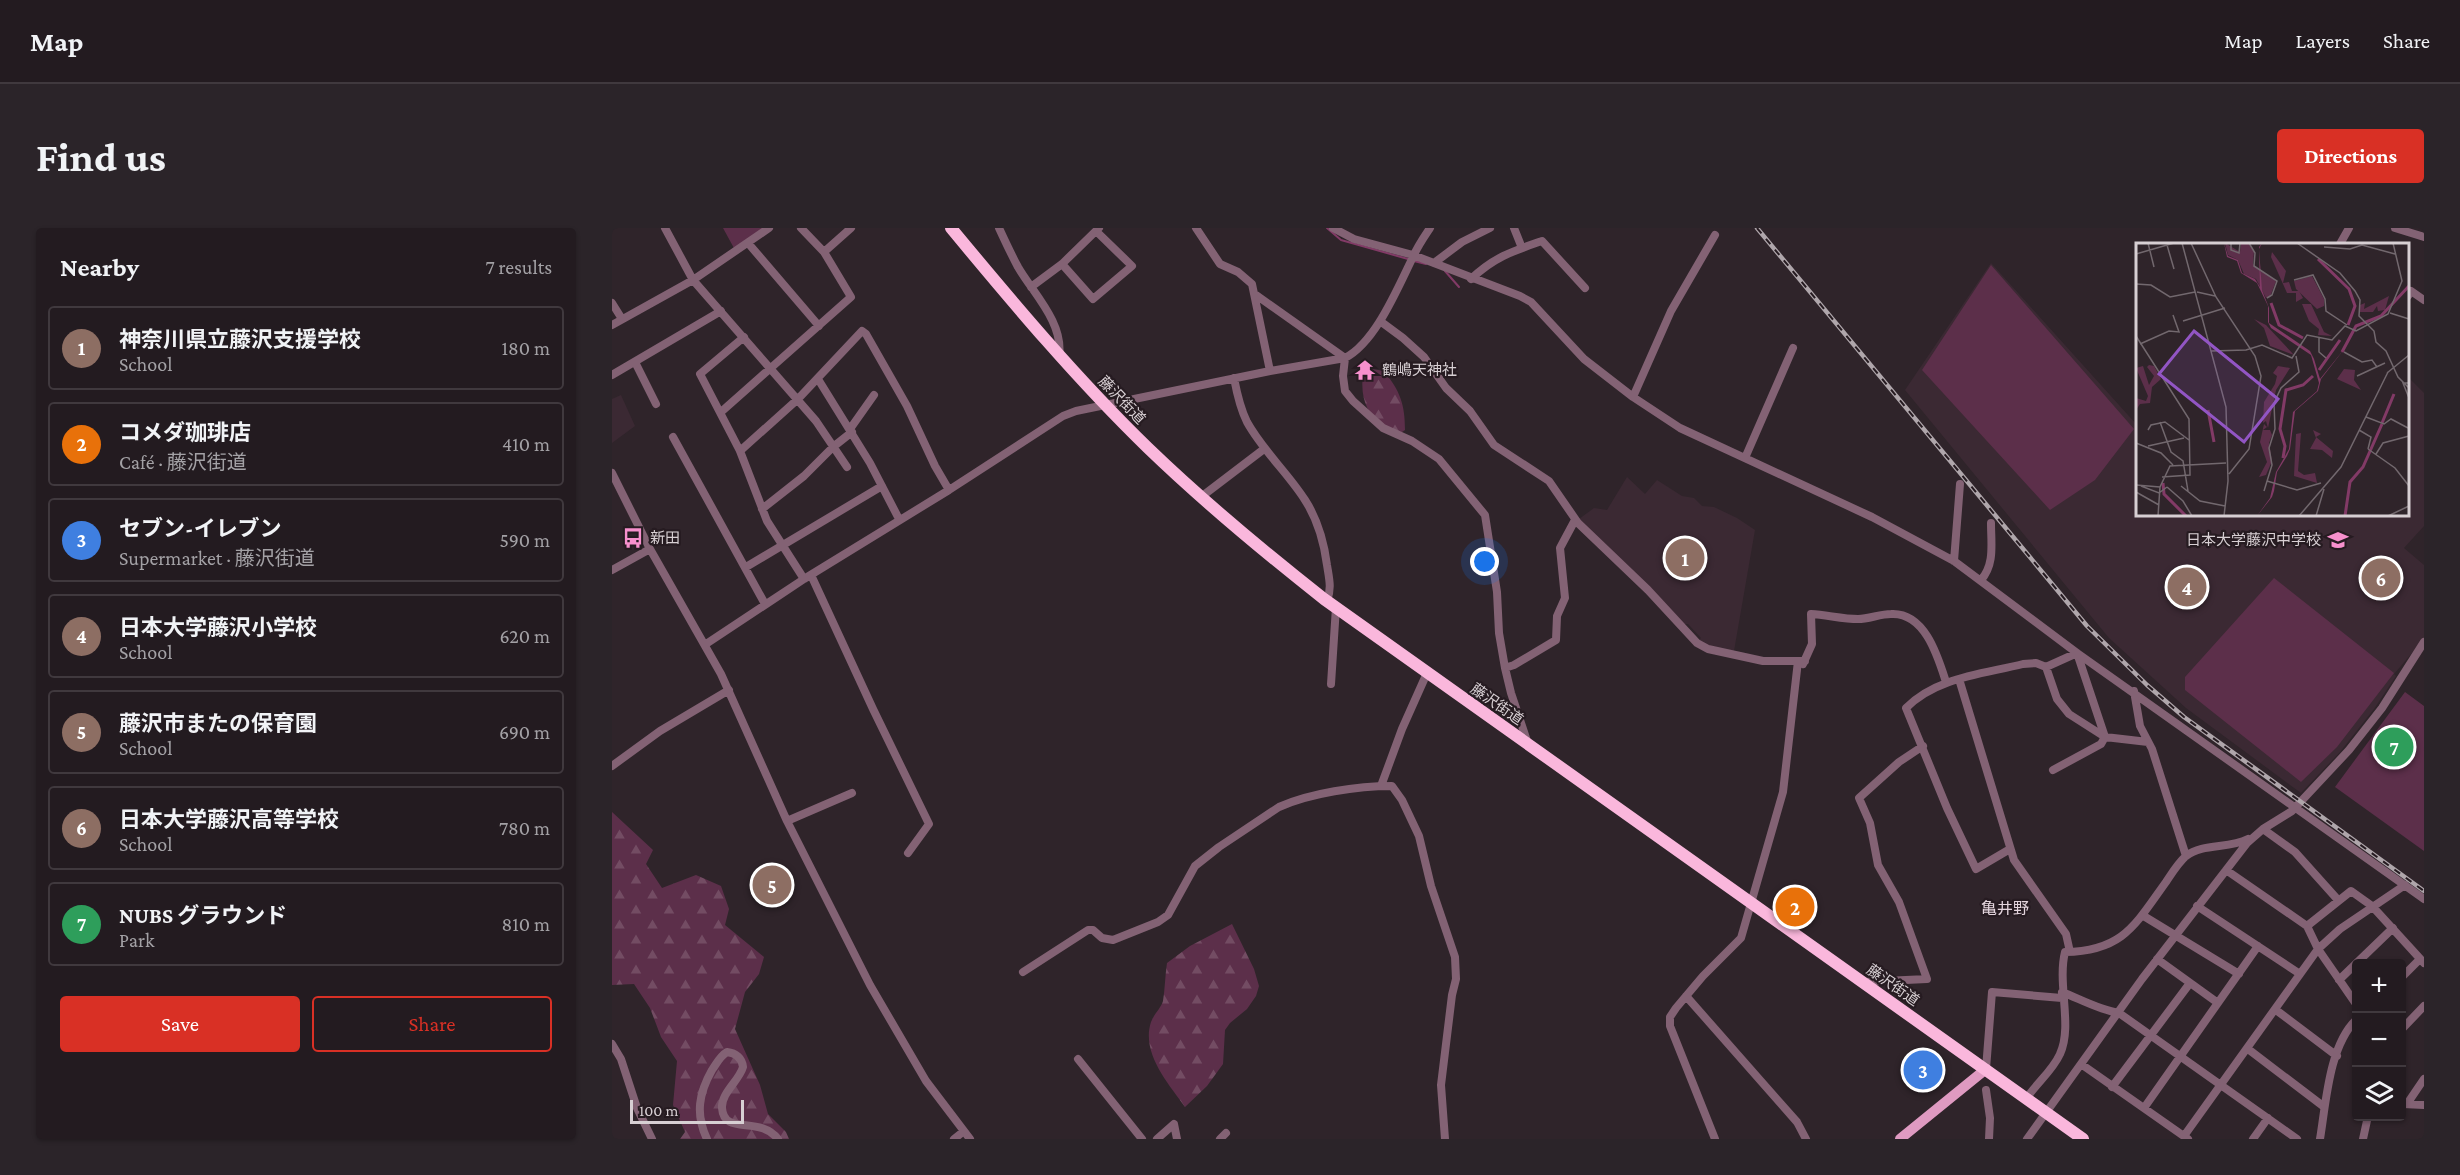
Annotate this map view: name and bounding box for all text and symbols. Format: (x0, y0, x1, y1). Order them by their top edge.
text: Map (30, 26, 83, 57)
text: Map (2224, 29, 2263, 53)
text: Layers (2296, 29, 2350, 53)
text: Share (2383, 29, 2430, 53)
button: Directions (2277, 129, 2424, 183)
text: Find us (36, 133, 166, 180)
inset map (2136, 243, 2409, 516)
text: Nearby (60, 253, 139, 282)
text: 7 results (486, 256, 552, 278)
text: 神奈川県立藤沢支援学校 (119, 327, 361, 352)
text: 1 (78, 337, 85, 359)
text: 180 m (501, 337, 550, 359)
text: School (119, 353, 172, 375)
temple icon: 鶴嶋天神社 (1353, 358, 1377, 382)
place label: 鶴嶋天神社 (1382, 361, 1457, 378)
street label: 藤沢街道 (1095, 373, 1149, 427)
text: コメダ珈琲店 (119, 420, 251, 445)
text: 2 (76, 433, 87, 455)
text: 410 m (502, 433, 550, 455)
text: Café · 藤沢街道 (119, 451, 247, 473)
text: セブン-イレブン (119, 516, 281, 541)
bus stop icon: 新田 (621, 526, 645, 550)
school or university icon: 日本大学藤沢中学校 (2326, 528, 2350, 552)
text: 3 (77, 529, 86, 551)
text: 590 m (500, 529, 550, 551)
place label: 新田 (650, 530, 680, 546)
place label: 日本大学藤沢中学校 (2186, 532, 2321, 548)
pin: 1 (1666, 536, 1704, 580)
text: Supermarket · 藤沢街道 (119, 547, 315, 569)
your location (1470, 547, 1499, 576)
pin: 6 (2362, 556, 2400, 600)
pin: 4 (2168, 564, 2206, 610)
text: 日本大学藤沢小学校 (119, 615, 317, 640)
text: 4 (76, 625, 87, 647)
text: 620 m (500, 625, 550, 647)
text: School (119, 641, 172, 663)
street label: 藤沢街道 (1468, 680, 1526, 728)
text: 藤沢市またの保育園 (119, 711, 317, 736)
text: 5 (77, 721, 86, 743)
text: 690 m (499, 721, 550, 743)
pin: 7 (2374, 724, 2414, 770)
text: School (119, 737, 172, 759)
text: 日本大学藤沢高等学校 (119, 807, 339, 832)
text: 6 (76, 817, 87, 839)
text: 780 m (499, 817, 550, 839)
text: School (119, 833, 172, 855)
pin: 5 (752, 862, 792, 908)
pin: 2 (1776, 884, 1814, 930)
district label: 亀井野 (1981, 900, 2029, 917)
text: NUBS グラウンド (119, 903, 287, 928)
text: 7 (77, 913, 86, 935)
text: 810 m (501, 913, 550, 935)
text: Park (119, 929, 155, 951)
map controls (2352, 959, 2406, 1121)
button: + (2352, 959, 2406, 1013)
street label: 藤沢街道 (1864, 961, 1922, 1009)
button: Save (60, 996, 300, 1052)
button: Share (312, 996, 552, 1052)
button: − (2352, 1013, 2406, 1067)
pin: 3 (1904, 1048, 1942, 1092)
button: layers (2352, 1067, 2406, 1121)
scale bar (630, 1097, 744, 1124)
text: 100 m (639, 1102, 678, 1119)

